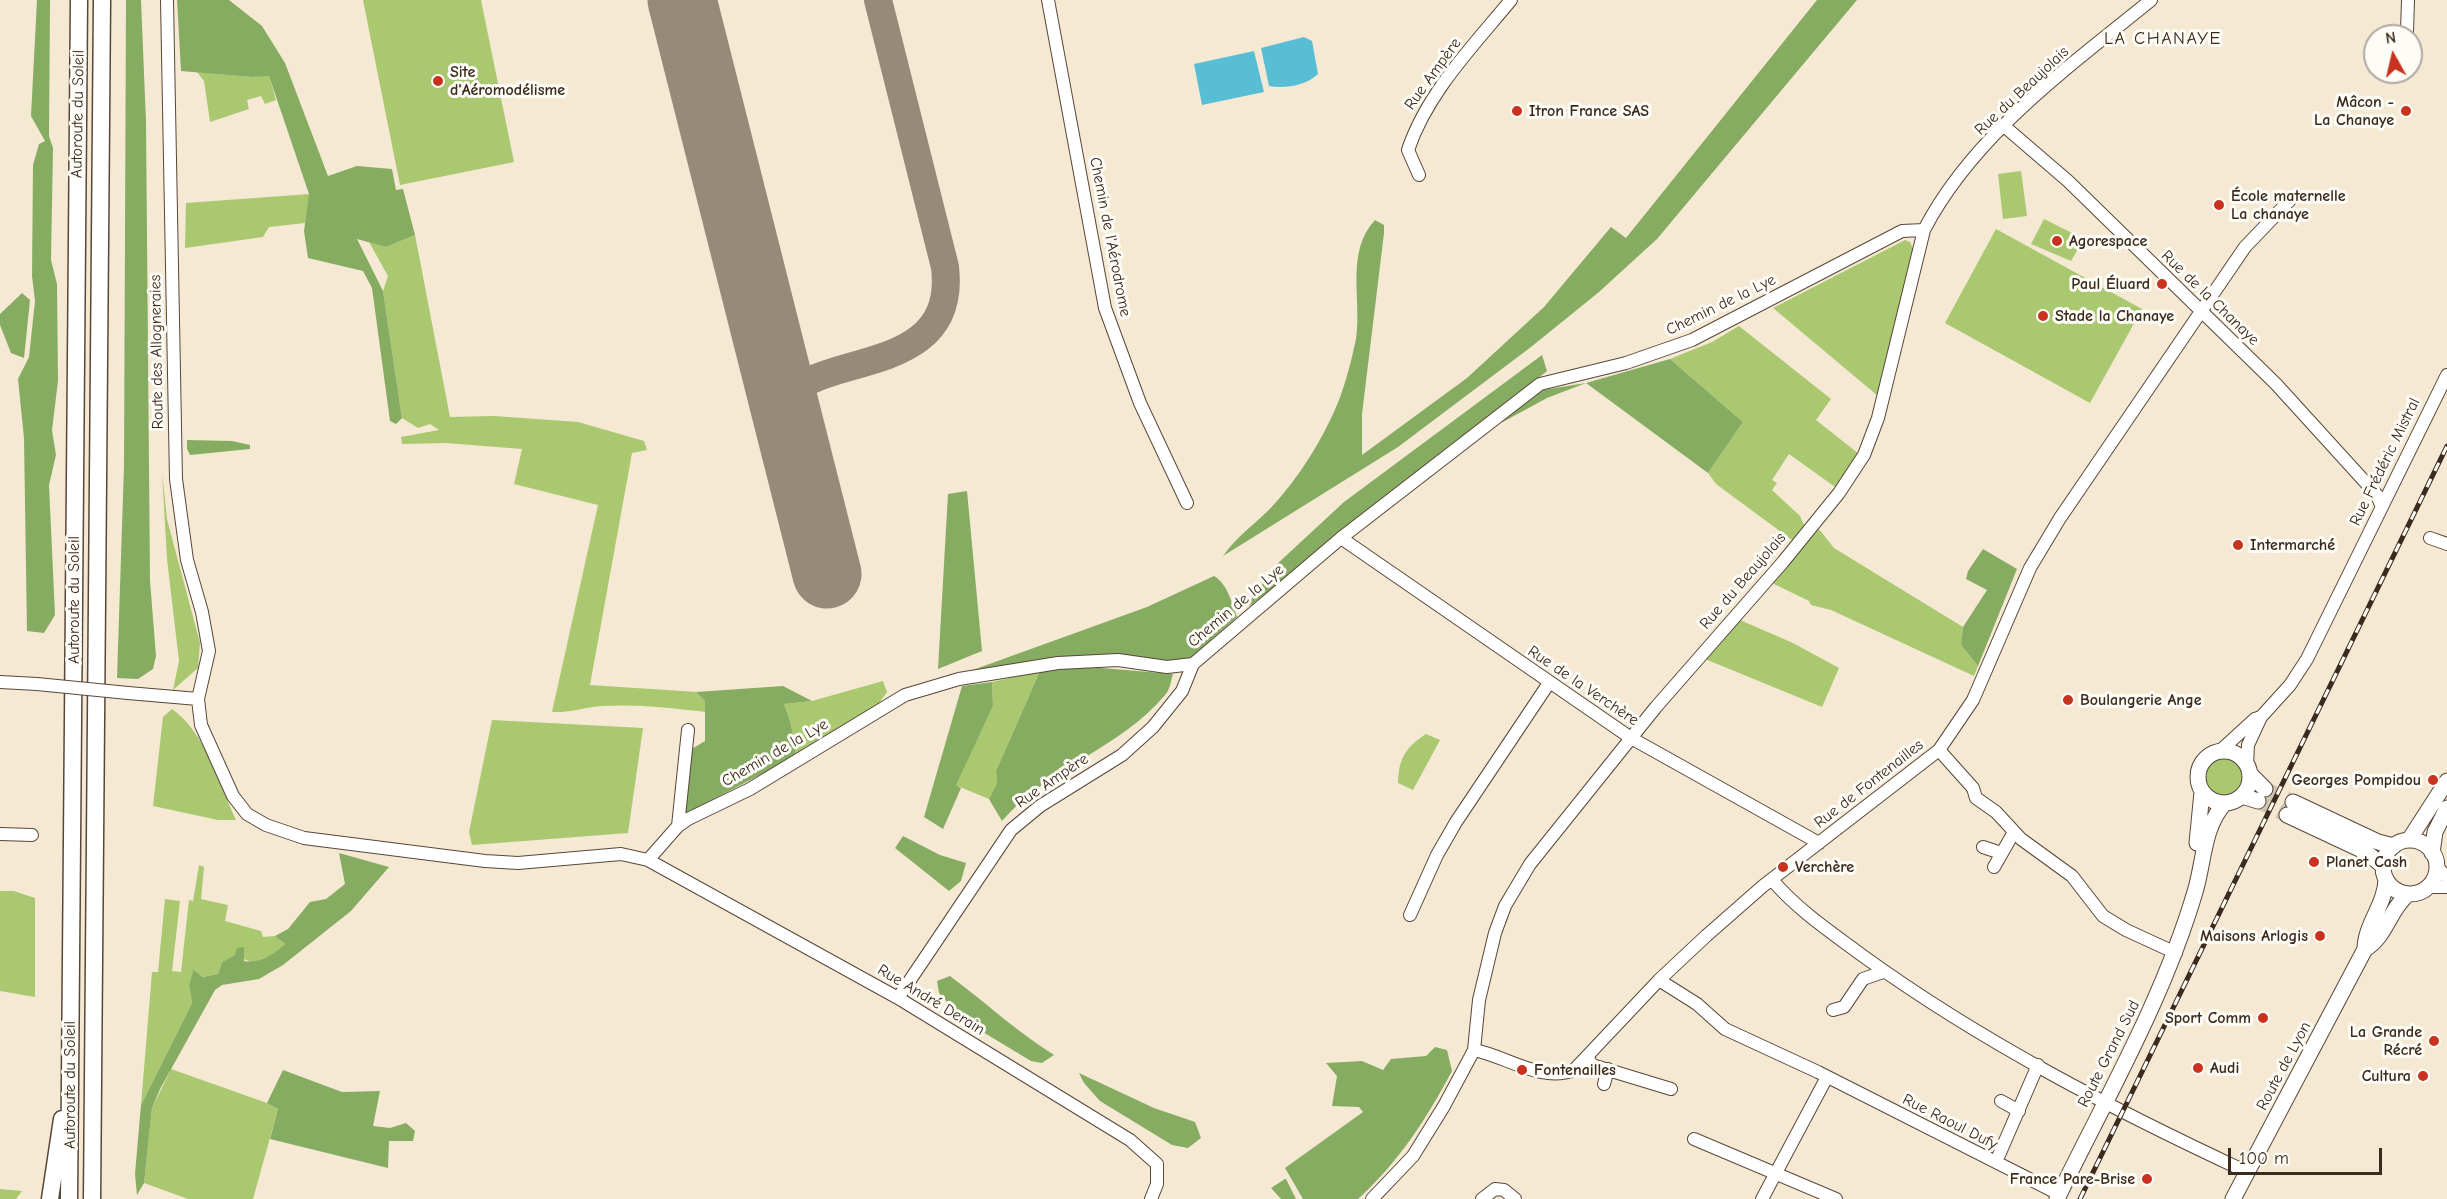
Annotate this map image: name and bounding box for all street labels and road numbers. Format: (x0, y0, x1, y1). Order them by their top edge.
street label: Rue Ampère (1400, 34, 1466, 114)
street label: Rue du Beaujolais (1971, 42, 2073, 140)
street label: Autoroute du Soleil (67, 50, 89, 178)
street label: Chemin de l'Aérodrome (1085, 156, 1135, 318)
street label: Rue de la Chanaye (2157, 246, 2263, 350)
street label: Chemin de la Lye (1663, 270, 1779, 340)
street label: Route des Allogneraies (146, 275, 168, 429)
street label: Rue Frédéric Mistral (2346, 395, 2424, 529)
street label: Rue du Beaujolais (1696, 529, 1790, 633)
street label: Autoroute du Soleil (64, 536, 84, 664)
street label: Chemin de la Lye (1184, 560, 1288, 652)
street label: Rue de la Verchère (1524, 642, 1642, 730)
street label: Chemin de la Lye (719, 715, 831, 791)
street label: Rue de Fontenailles (1811, 735, 1927, 833)
street label: Rue Ampère (1012, 750, 1092, 812)
street label: Rue André Derain (874, 960, 988, 1040)
street label: Route Grand Sud (2074, 997, 2144, 1111)
street label: Route de Lyon (2253, 1018, 2315, 1114)
street label: Autoroute du Soleil (60, 1021, 80, 1149)
street label: Rue Raoul Dufy (1899, 1090, 2001, 1154)

